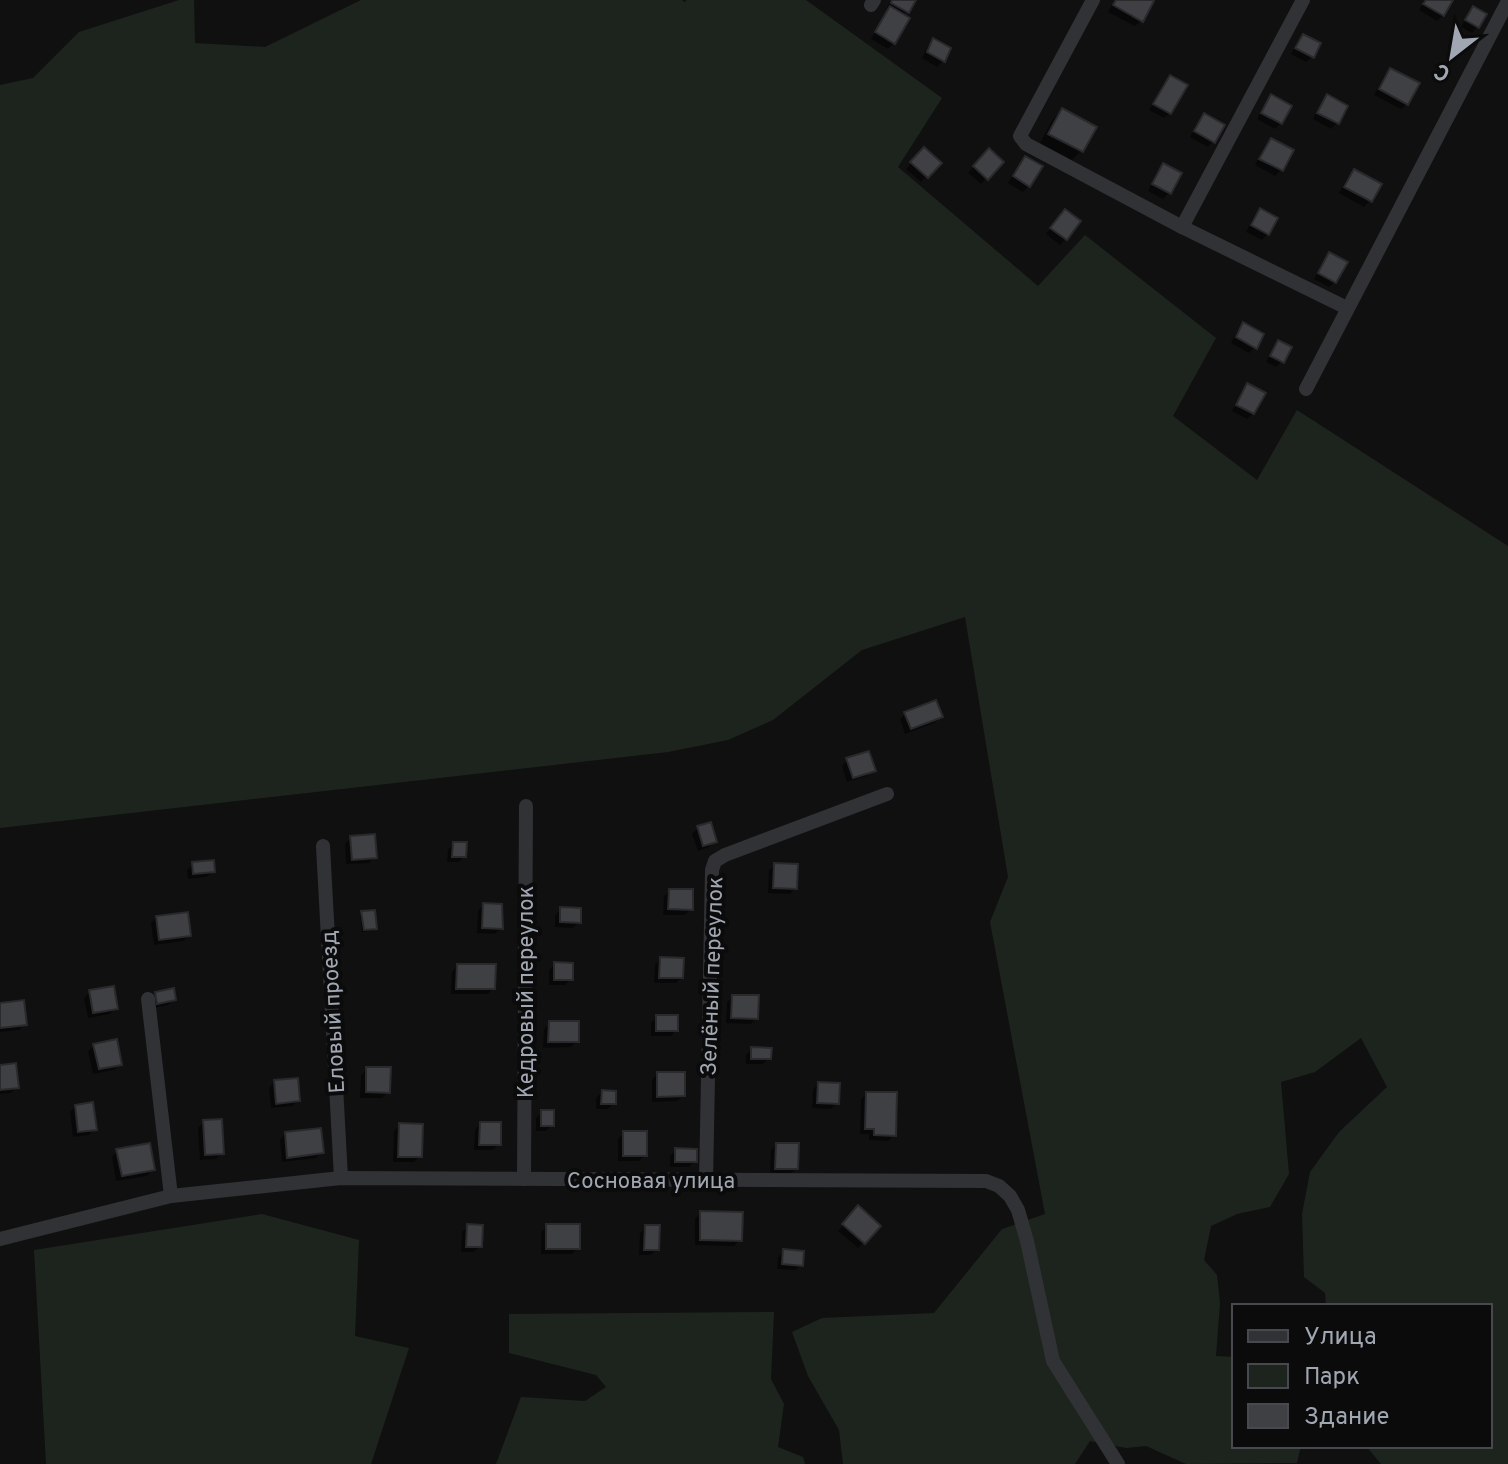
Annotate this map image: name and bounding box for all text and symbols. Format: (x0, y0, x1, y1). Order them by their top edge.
north arrow (1412, 16, 1492, 96)
text: С (1430, 56, 1456, 86)
street label: Зелёный переулок (697, 876, 730, 1076)
street label: Кедровый переулок (514, 886, 541, 1098)
street label: Еловый проезд (317, 930, 352, 1094)
street label: Сосновая улица (567, 1169, 735, 1196)
legend (1232, 1304, 1492, 1448)
text: Улица (1304, 1323, 1377, 1353)
text: Парк (1304, 1363, 1360, 1393)
text: Здание (1304, 1403, 1390, 1433)

